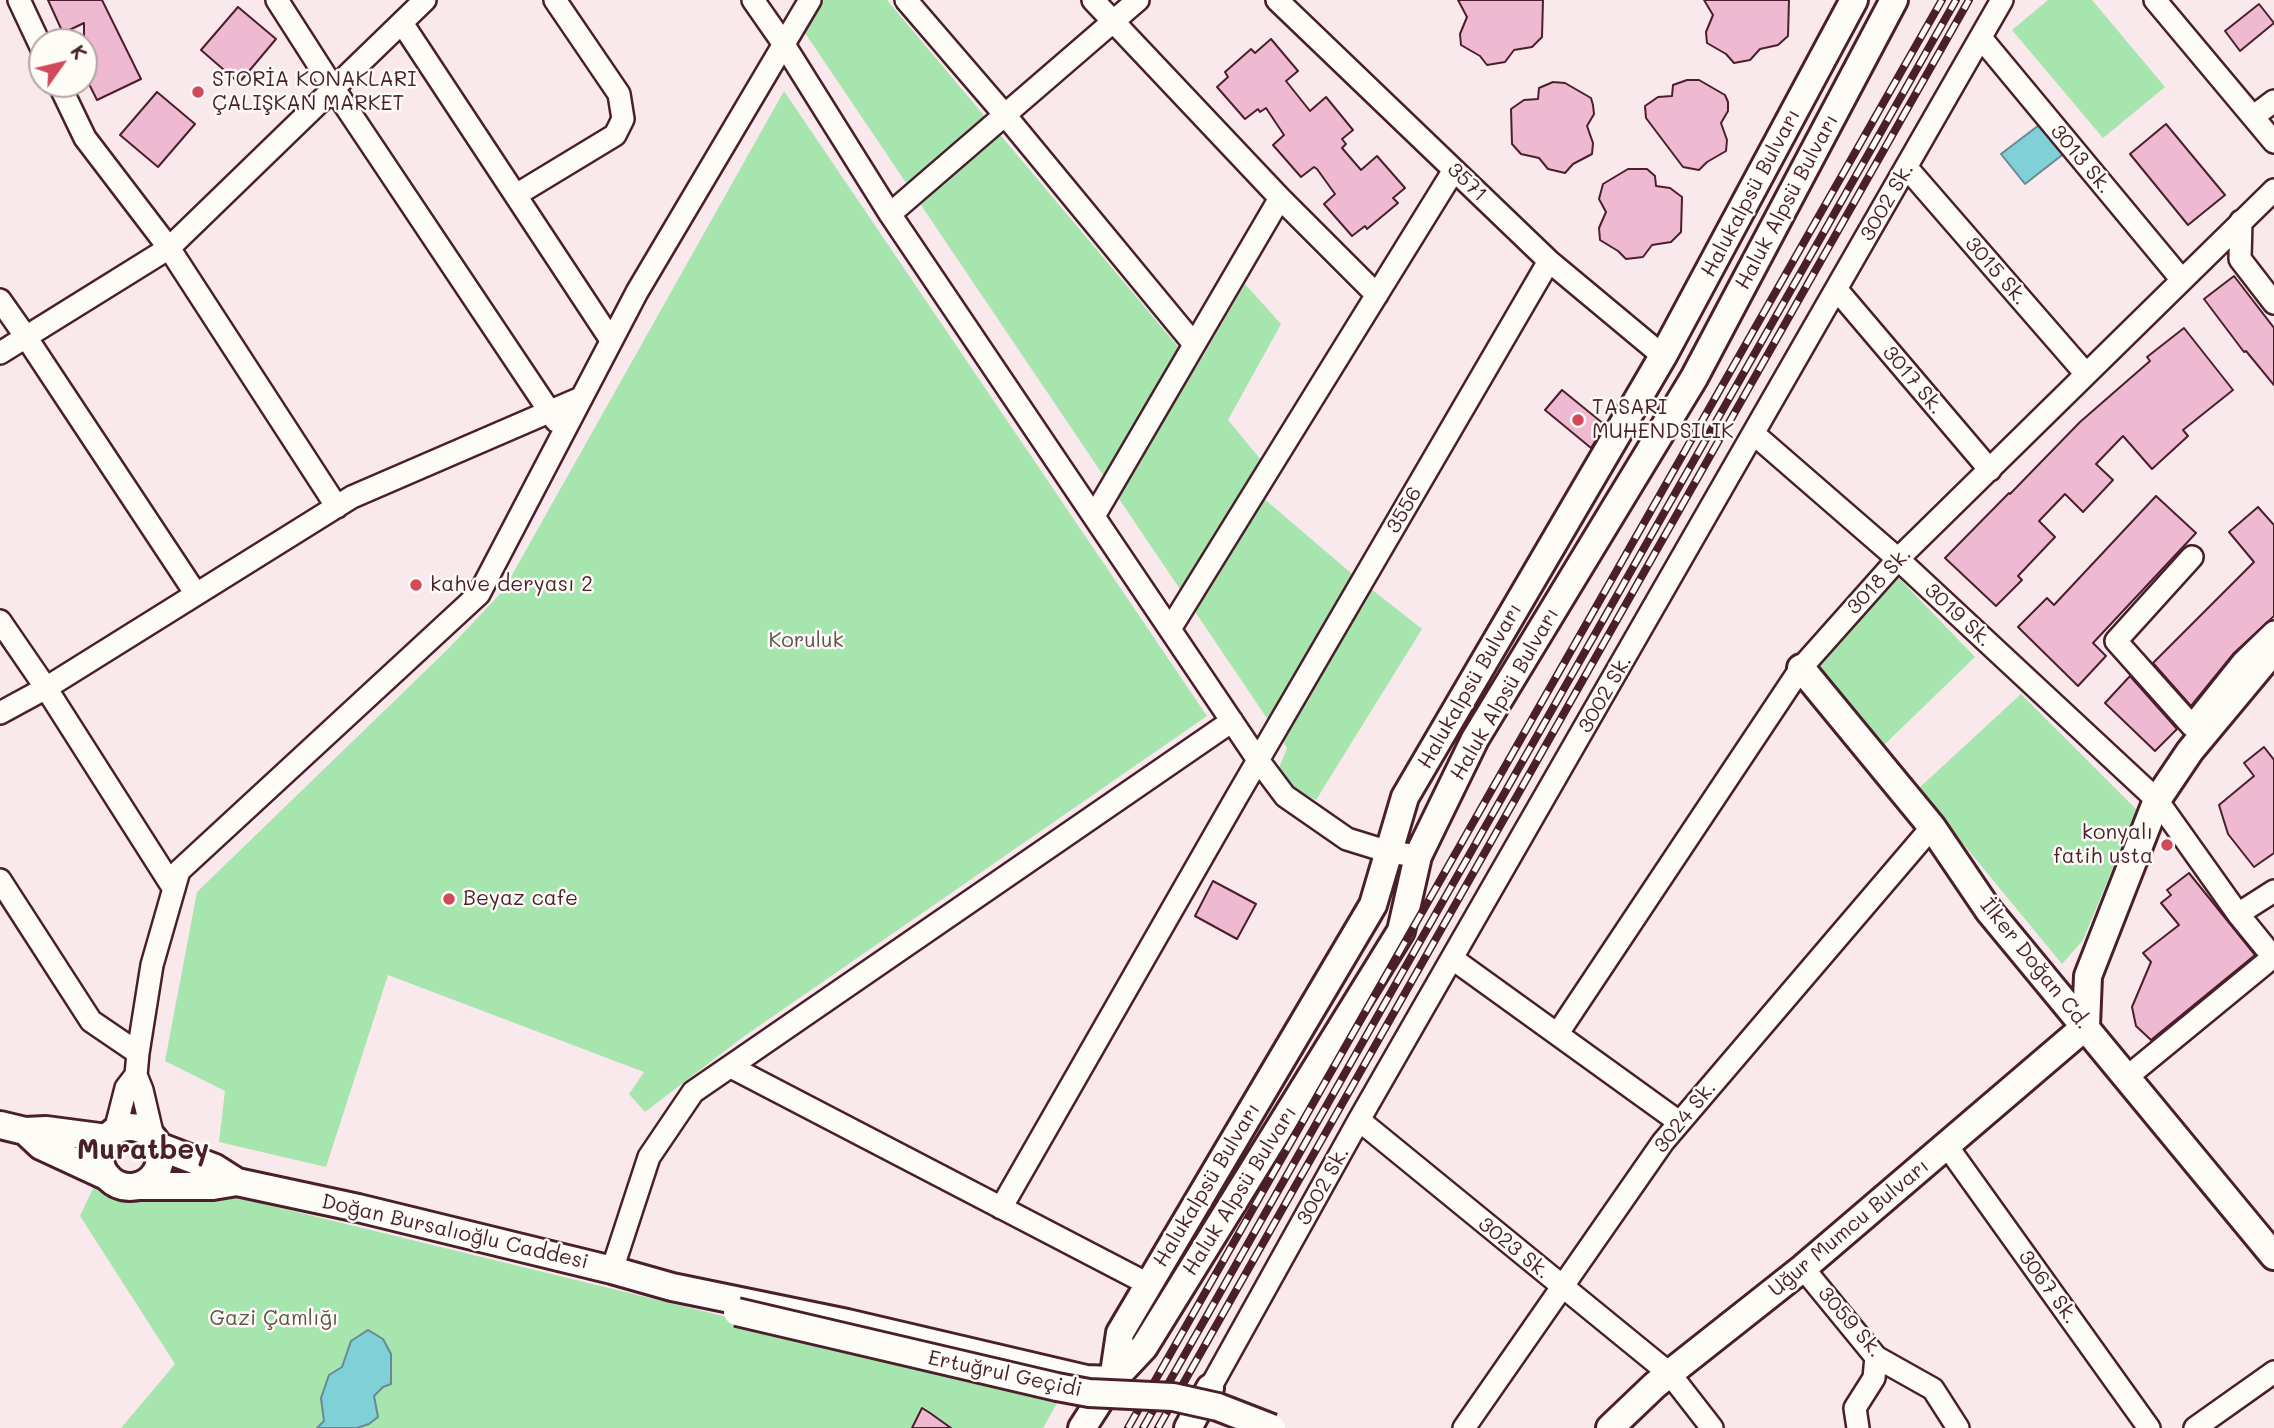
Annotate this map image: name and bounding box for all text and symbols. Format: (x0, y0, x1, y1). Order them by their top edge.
north arrow (28, 28, 98, 98)
text: K (65, 40, 93, 64)
place label: STORİA KONAKLARI ÇALIŞKAN MARKET (212, 67, 416, 117)
marker: STORİA KONAKLARI ÇALIŞKAN MARKET (190, 84, 206, 100)
street label: Halukalpsü Bulvarı (1696, 105, 1806, 281)
street label: Haluk Alpsü Bulvarı (1730, 110, 1844, 294)
street label: 3013 Sk. (2045, 119, 2117, 199)
street label: 3571 (1442, 157, 1492, 207)
street label: 3002 Sk. (1855, 159, 1919, 245)
street label: 3015 Sk. (1959, 231, 2033, 311)
street label: 3017 Sk. (1877, 340, 1949, 420)
place label: TASARI MUHENDSILIK (1592, 395, 1734, 445)
marker: TASARI MUHENDSILIK (1570, 412, 1586, 428)
street label: 3556 (1381, 482, 1427, 538)
street label: 3018 Sk. (1841, 542, 1917, 620)
place label: kahve deryası 2 (430, 572, 593, 598)
marker: kahve deryası 2 (408, 577, 424, 593)
street label: 3019 Sk. (1919, 577, 1997, 653)
street label: Halukalpsü Bulvarı (1412, 599, 1528, 773)
street label: Haluk Alpsü Bulvarı (1445, 603, 1565, 785)
park label: Koruluk (768, 628, 844, 654)
street label: 3002 Sk. (1573, 651, 1637, 737)
place label: konyalı fatih usta (2054, 820, 2153, 870)
marker: konyalı fatih usta (2159, 837, 2175, 853)
place label: Beyaz cafe (463, 886, 578, 912)
marker: Beyaz cafe (441, 891, 457, 907)
street label: İlker Doğan Cd. (1975, 894, 2095, 1034)
street label: 3024 Sk. (1648, 1076, 1722, 1158)
street label: Halukalpsü Bulvarı (1148, 1098, 1266, 1272)
street label: Haluk Alpsü Bulvarı (1178, 1102, 1302, 1280)
district label: Muratbey (77, 1133, 209, 1167)
street label: 3002 Sk. (1291, 1142, 1355, 1230)
street label: Uğur Mumcu Bulvarı (1764, 1154, 1934, 1302)
street label: Doğan Bursalıoğlu Caddesi (319, 1189, 591, 1275)
street label: 3023 Sk. (1473, 1211, 1555, 1285)
street label: 3067 Sk. (2013, 1245, 2083, 1329)
street label: 3059 Sk. (1812, 1281, 1888, 1363)
park label: Gazi Çamlığı (210, 1306, 338, 1332)
street label: Ertuğrul Geçidi (926, 1345, 1084, 1403)

